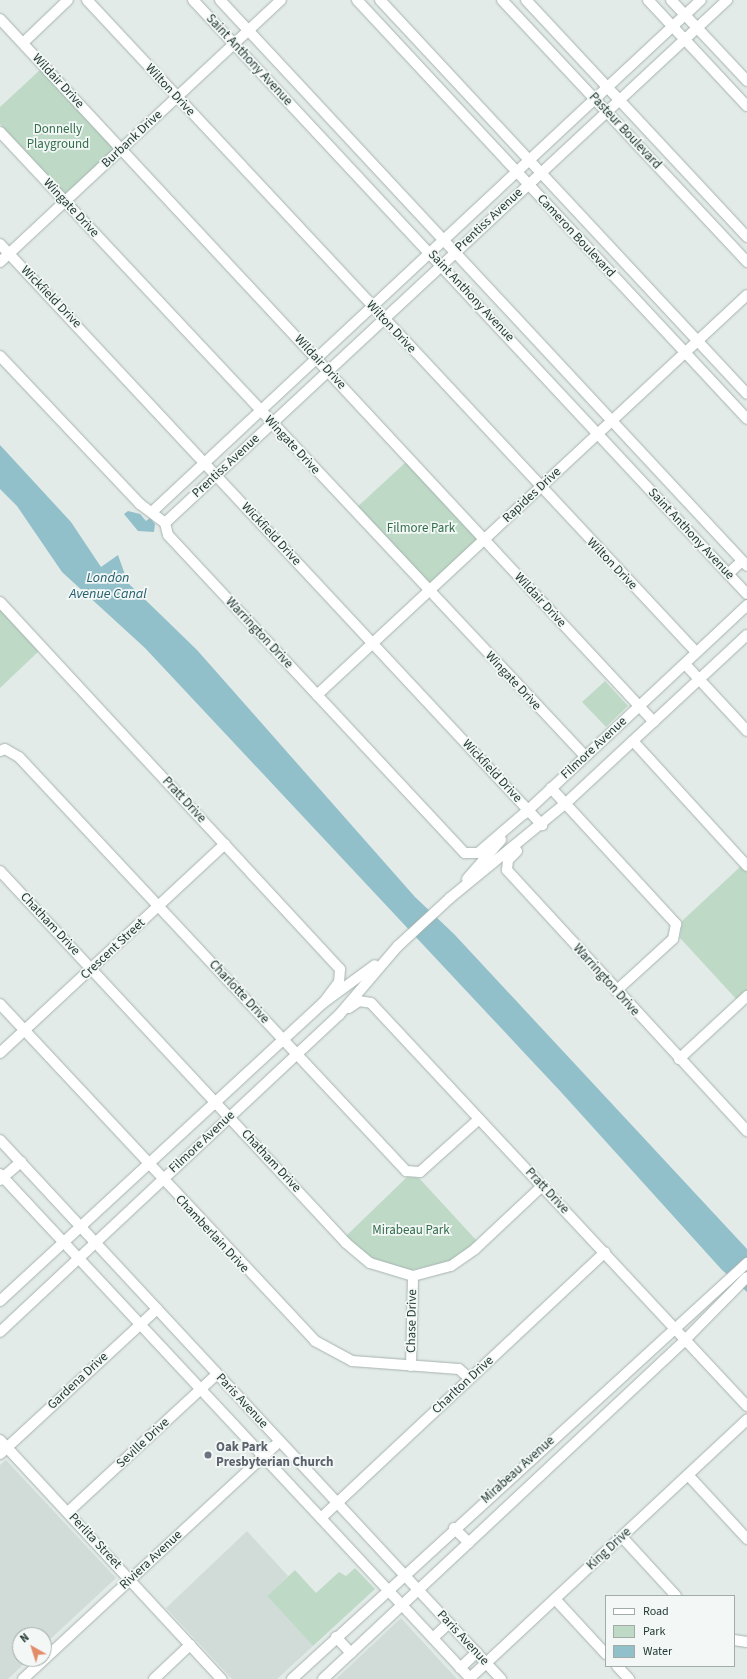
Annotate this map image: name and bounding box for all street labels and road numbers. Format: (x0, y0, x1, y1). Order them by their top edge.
street label: Saint Anthony Avenue (203, 11, 295, 109)
street label: Wildair Drive (29, 50, 87, 112)
street label: Wilton Drive (142, 61, 198, 119)
street label: Pasteur Boulevard (586, 90, 664, 172)
street label: Burbank Drive (98, 107, 166, 171)
street label: Wingate Drive (40, 175, 102, 241)
street label: Prentiss Avenue (452, 185, 526, 255)
street label: Cameron Boulevard (534, 191, 618, 281)
street label: Saint Anthony Avenue (425, 247, 517, 345)
street label: Wickfield Drive (17, 263, 85, 331)
street label: Wilton Drive (363, 298, 419, 356)
street label: Wildair Drive (291, 331, 349, 393)
street label: Wingate Drive (261, 412, 323, 478)
street label: Prentiss Avenue (189, 431, 263, 501)
street label: Rapides Drive (500, 464, 564, 526)
street label: Saint Anthony Avenue (645, 485, 737, 583)
street label: Wickfield Drive (238, 499, 304, 569)
street label: Wilton Drive (584, 535, 640, 593)
street label: Wildair Drive (511, 569, 569, 631)
street label: Warrington Drive (222, 594, 296, 672)
street label: Wingate Drive (482, 648, 544, 714)
street label: Filmore Avenue (558, 714, 630, 782)
street label: Wickfield Drive (459, 736, 525, 806)
street label: Pratt Drive (159, 774, 209, 826)
street label: Chatham Drive (17, 889, 83, 959)
street label: Crescent Street (78, 915, 148, 983)
street label: Warrington Drive (570, 941, 642, 1019)
street label: Charlotte Drive (206, 957, 272, 1027)
street label: Filmore Avenue (166, 1108, 238, 1176)
street label: Chatham Drive (238, 1126, 304, 1196)
street label: Pratt Drive (522, 1165, 572, 1217)
street label: Chamberlain Drive (172, 1192, 252, 1276)
street label: Chase Drive (404, 1289, 420, 1353)
street label: Gardena Drive (45, 1349, 111, 1413)
street label: Charlton Drive (429, 1353, 497, 1417)
street label: Paris Avenue (213, 1370, 271, 1432)
street label: Seville Drive (113, 1415, 173, 1471)
street label: Mirabeau Avenue (478, 1433, 558, 1507)
street label: Perlita Street (65, 1510, 125, 1572)
street label: King Drive (584, 1524, 634, 1574)
street label: Riviera Avenue (117, 1527, 185, 1593)
street label: Paris Avenue (434, 1607, 492, 1669)

